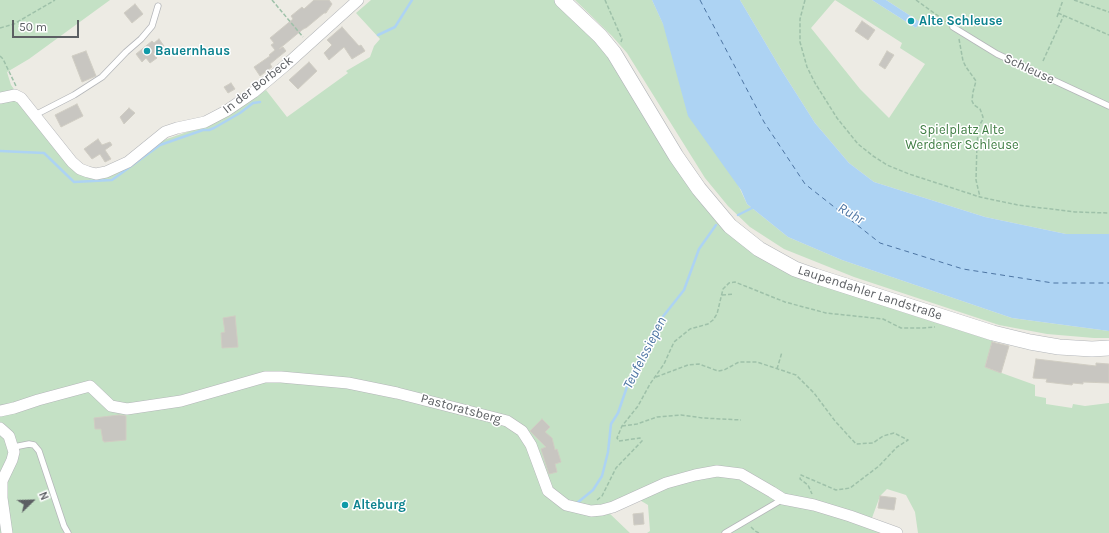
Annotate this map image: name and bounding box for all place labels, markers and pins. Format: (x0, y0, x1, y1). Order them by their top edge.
place label: Alte Schleuse (919, 13, 1002, 29)
marker: Alte Schleuse (906, 16, 916, 26)
place label: Bauernhaus (155, 43, 230, 59)
marker: Bauernhaus (142, 46, 152, 56)
place label: Alteburg (353, 497, 406, 513)
marker: Alteburg (340, 500, 350, 510)

